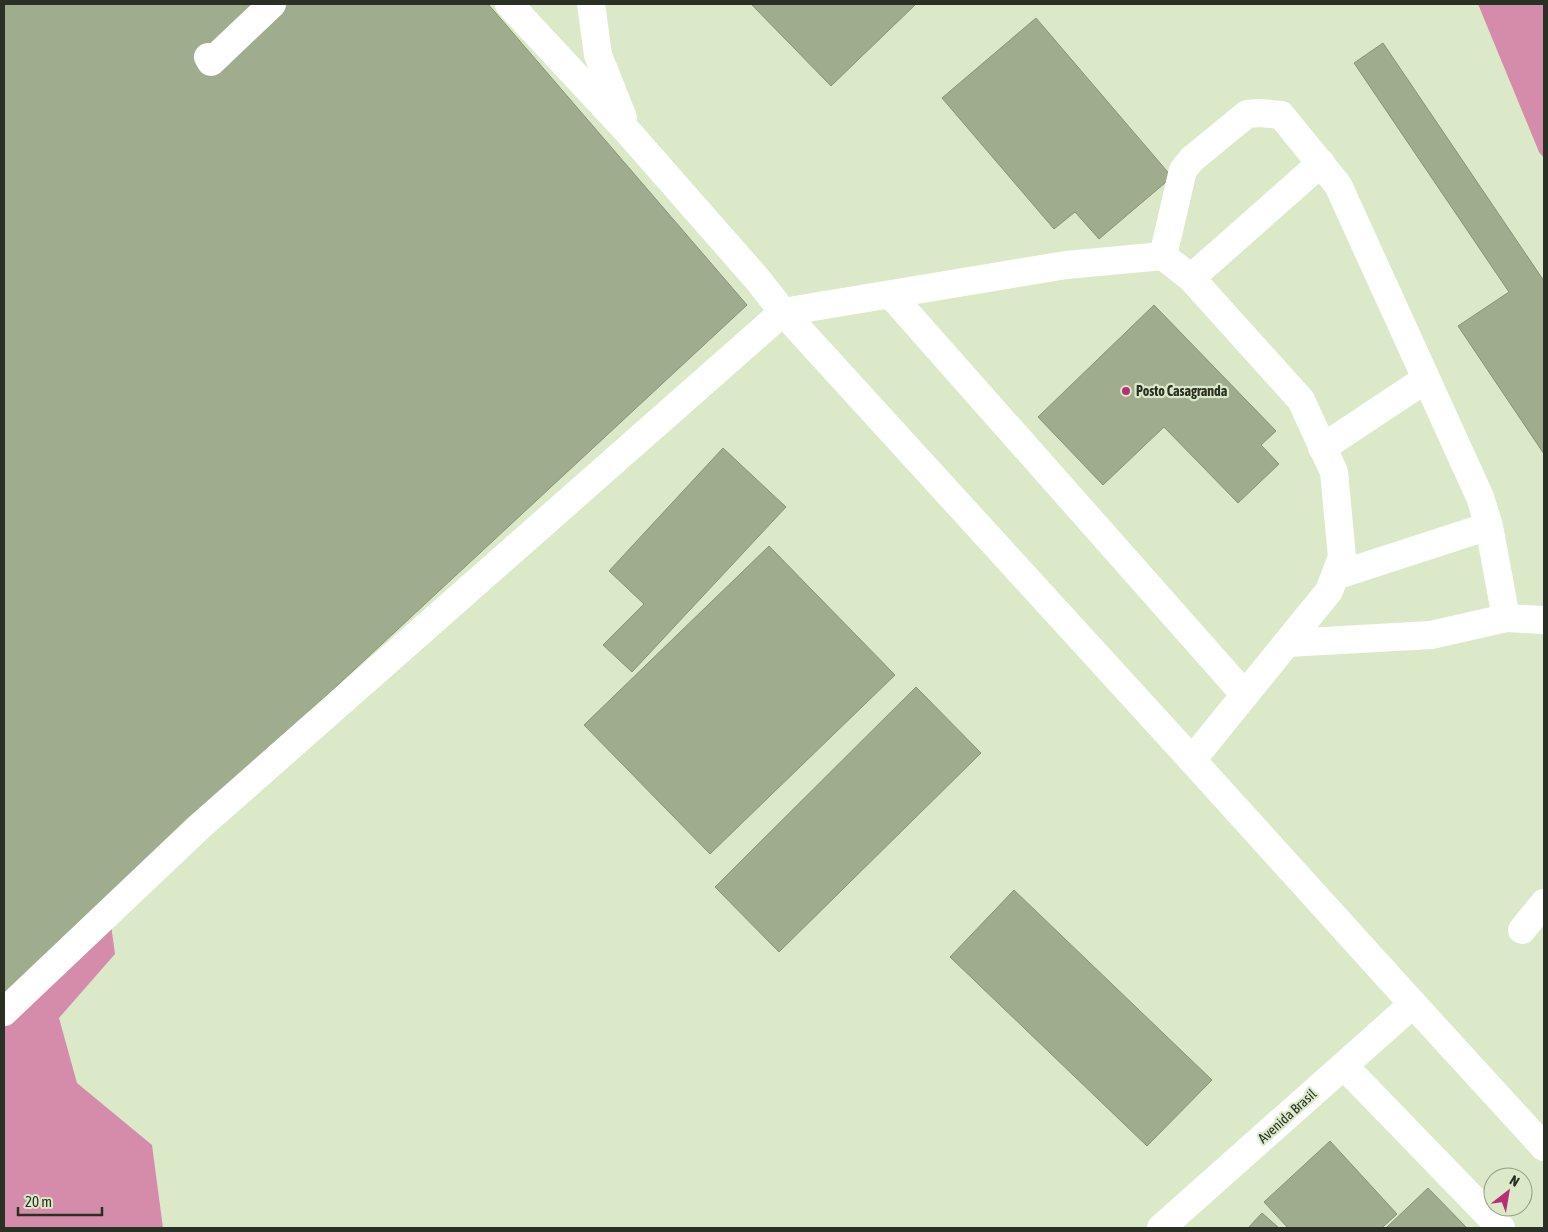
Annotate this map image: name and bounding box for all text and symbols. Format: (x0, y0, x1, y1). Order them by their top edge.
place label: Posto Casagranda (1136, 383, 1228, 399)
marker: Posto Casagranda (1120, 385, 1132, 397)
street label: Avenida Brasil (1255, 1086, 1320, 1146)
north arrow (1483, 1167, 1533, 1217)
text: N (1507, 1172, 1522, 1190)
scale bar (18, 1184, 101, 1216)
text: 20 m (25, 1193, 52, 1210)

